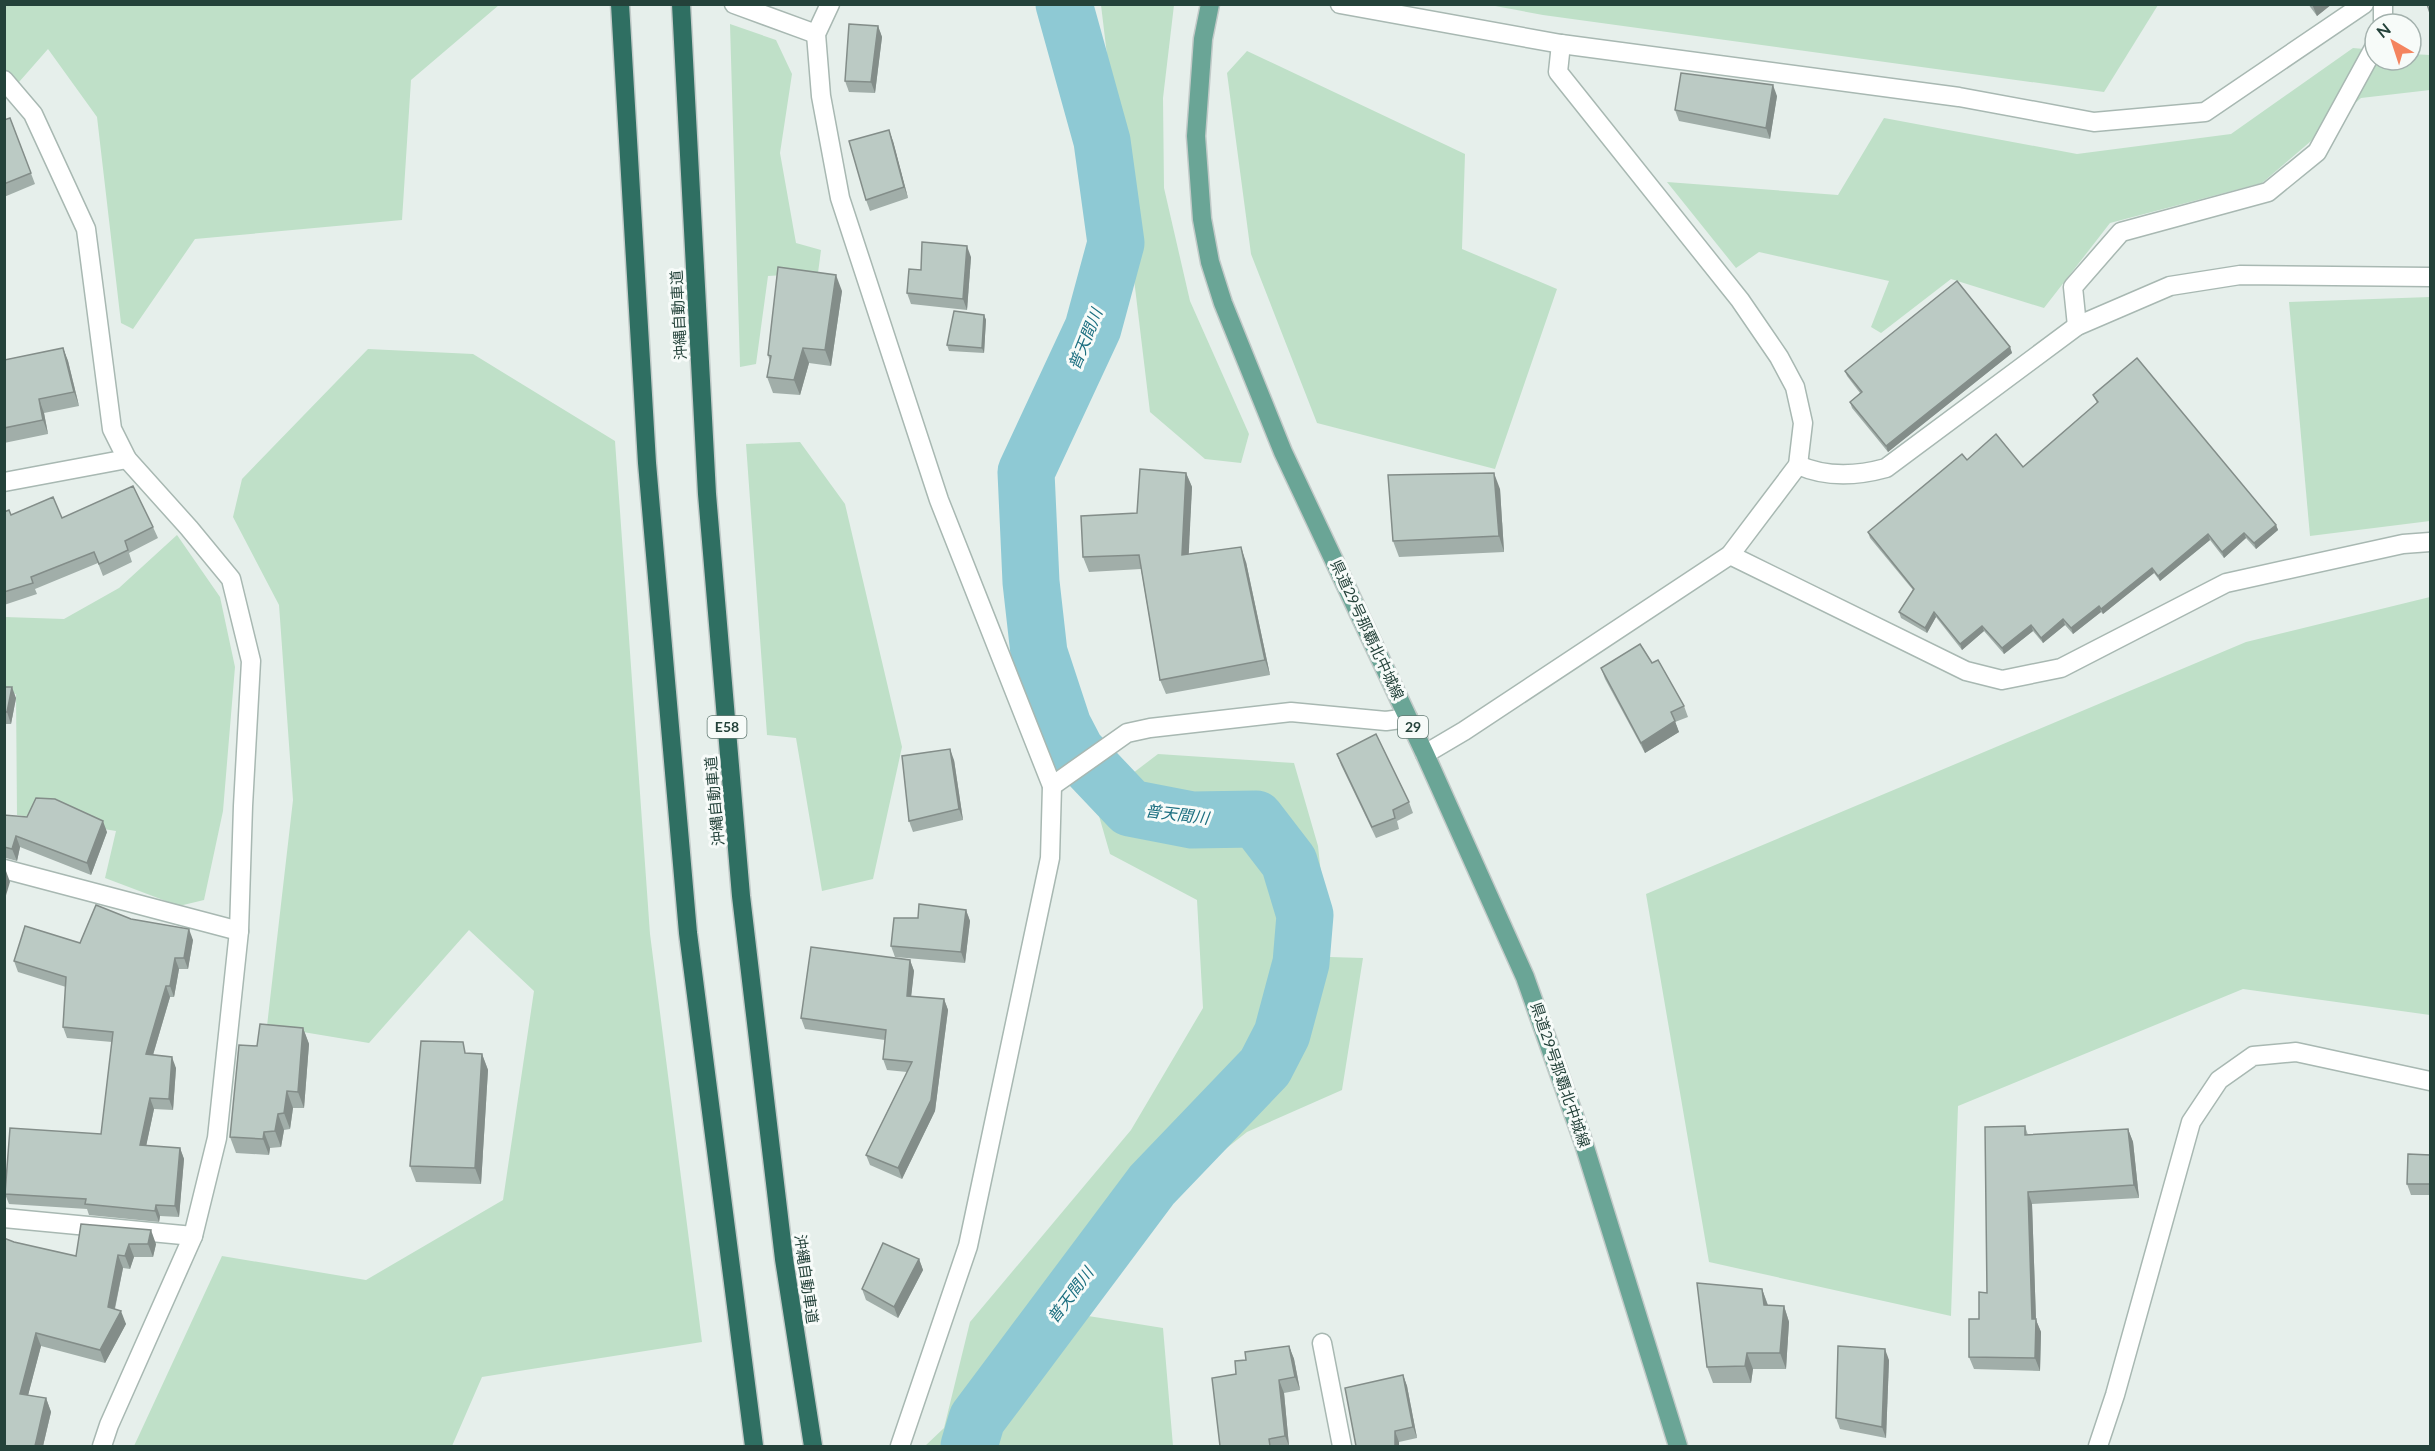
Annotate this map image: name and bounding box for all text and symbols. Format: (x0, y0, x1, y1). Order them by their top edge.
north arrow (2363, 12, 2423, 72)
text: N (2372, 19, 2394, 41)
street label: 沖縄自動車道 (667, 270, 689, 360)
water label: 普天間川 (1064, 304, 1106, 372)
street label: 県道29号那覇北中城線 (1328, 557, 1408, 702)
road number: E58 (708, 716, 746, 738)
road number: 29 (1398, 716, 1428, 738)
street label: 沖縄自動車道 (701, 755, 727, 847)
water label: 普天間川 (1144, 800, 1212, 827)
street label: 県道29号那覇北中城線 (1528, 1000, 1594, 1150)
street label: 沖縄自動車道 (792, 1233, 822, 1325)
water label: 普天間川 (1043, 1262, 1098, 1326)

